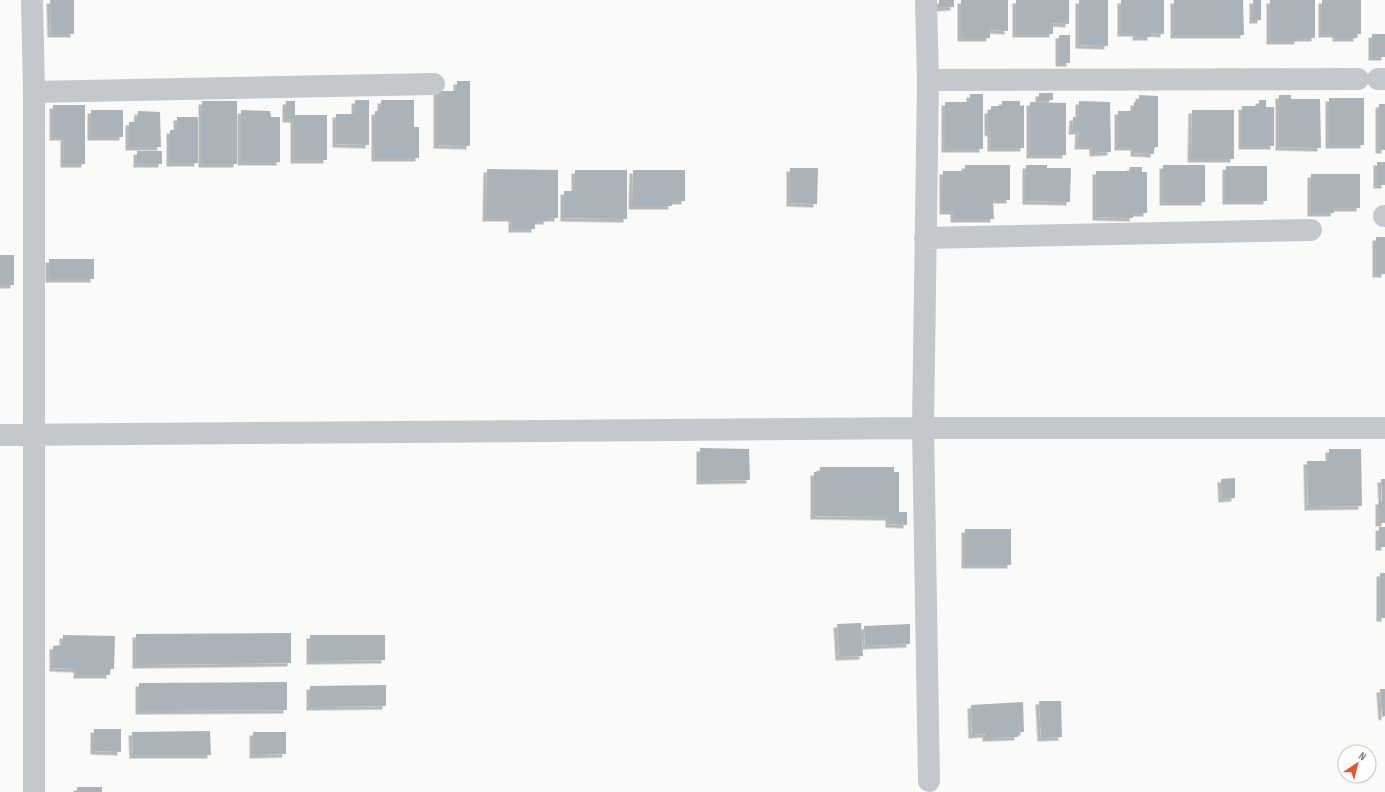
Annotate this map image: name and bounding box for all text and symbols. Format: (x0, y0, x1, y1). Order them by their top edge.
north arrow (1337, 744, 1377, 784)
text: N (1356, 749, 1369, 763)

